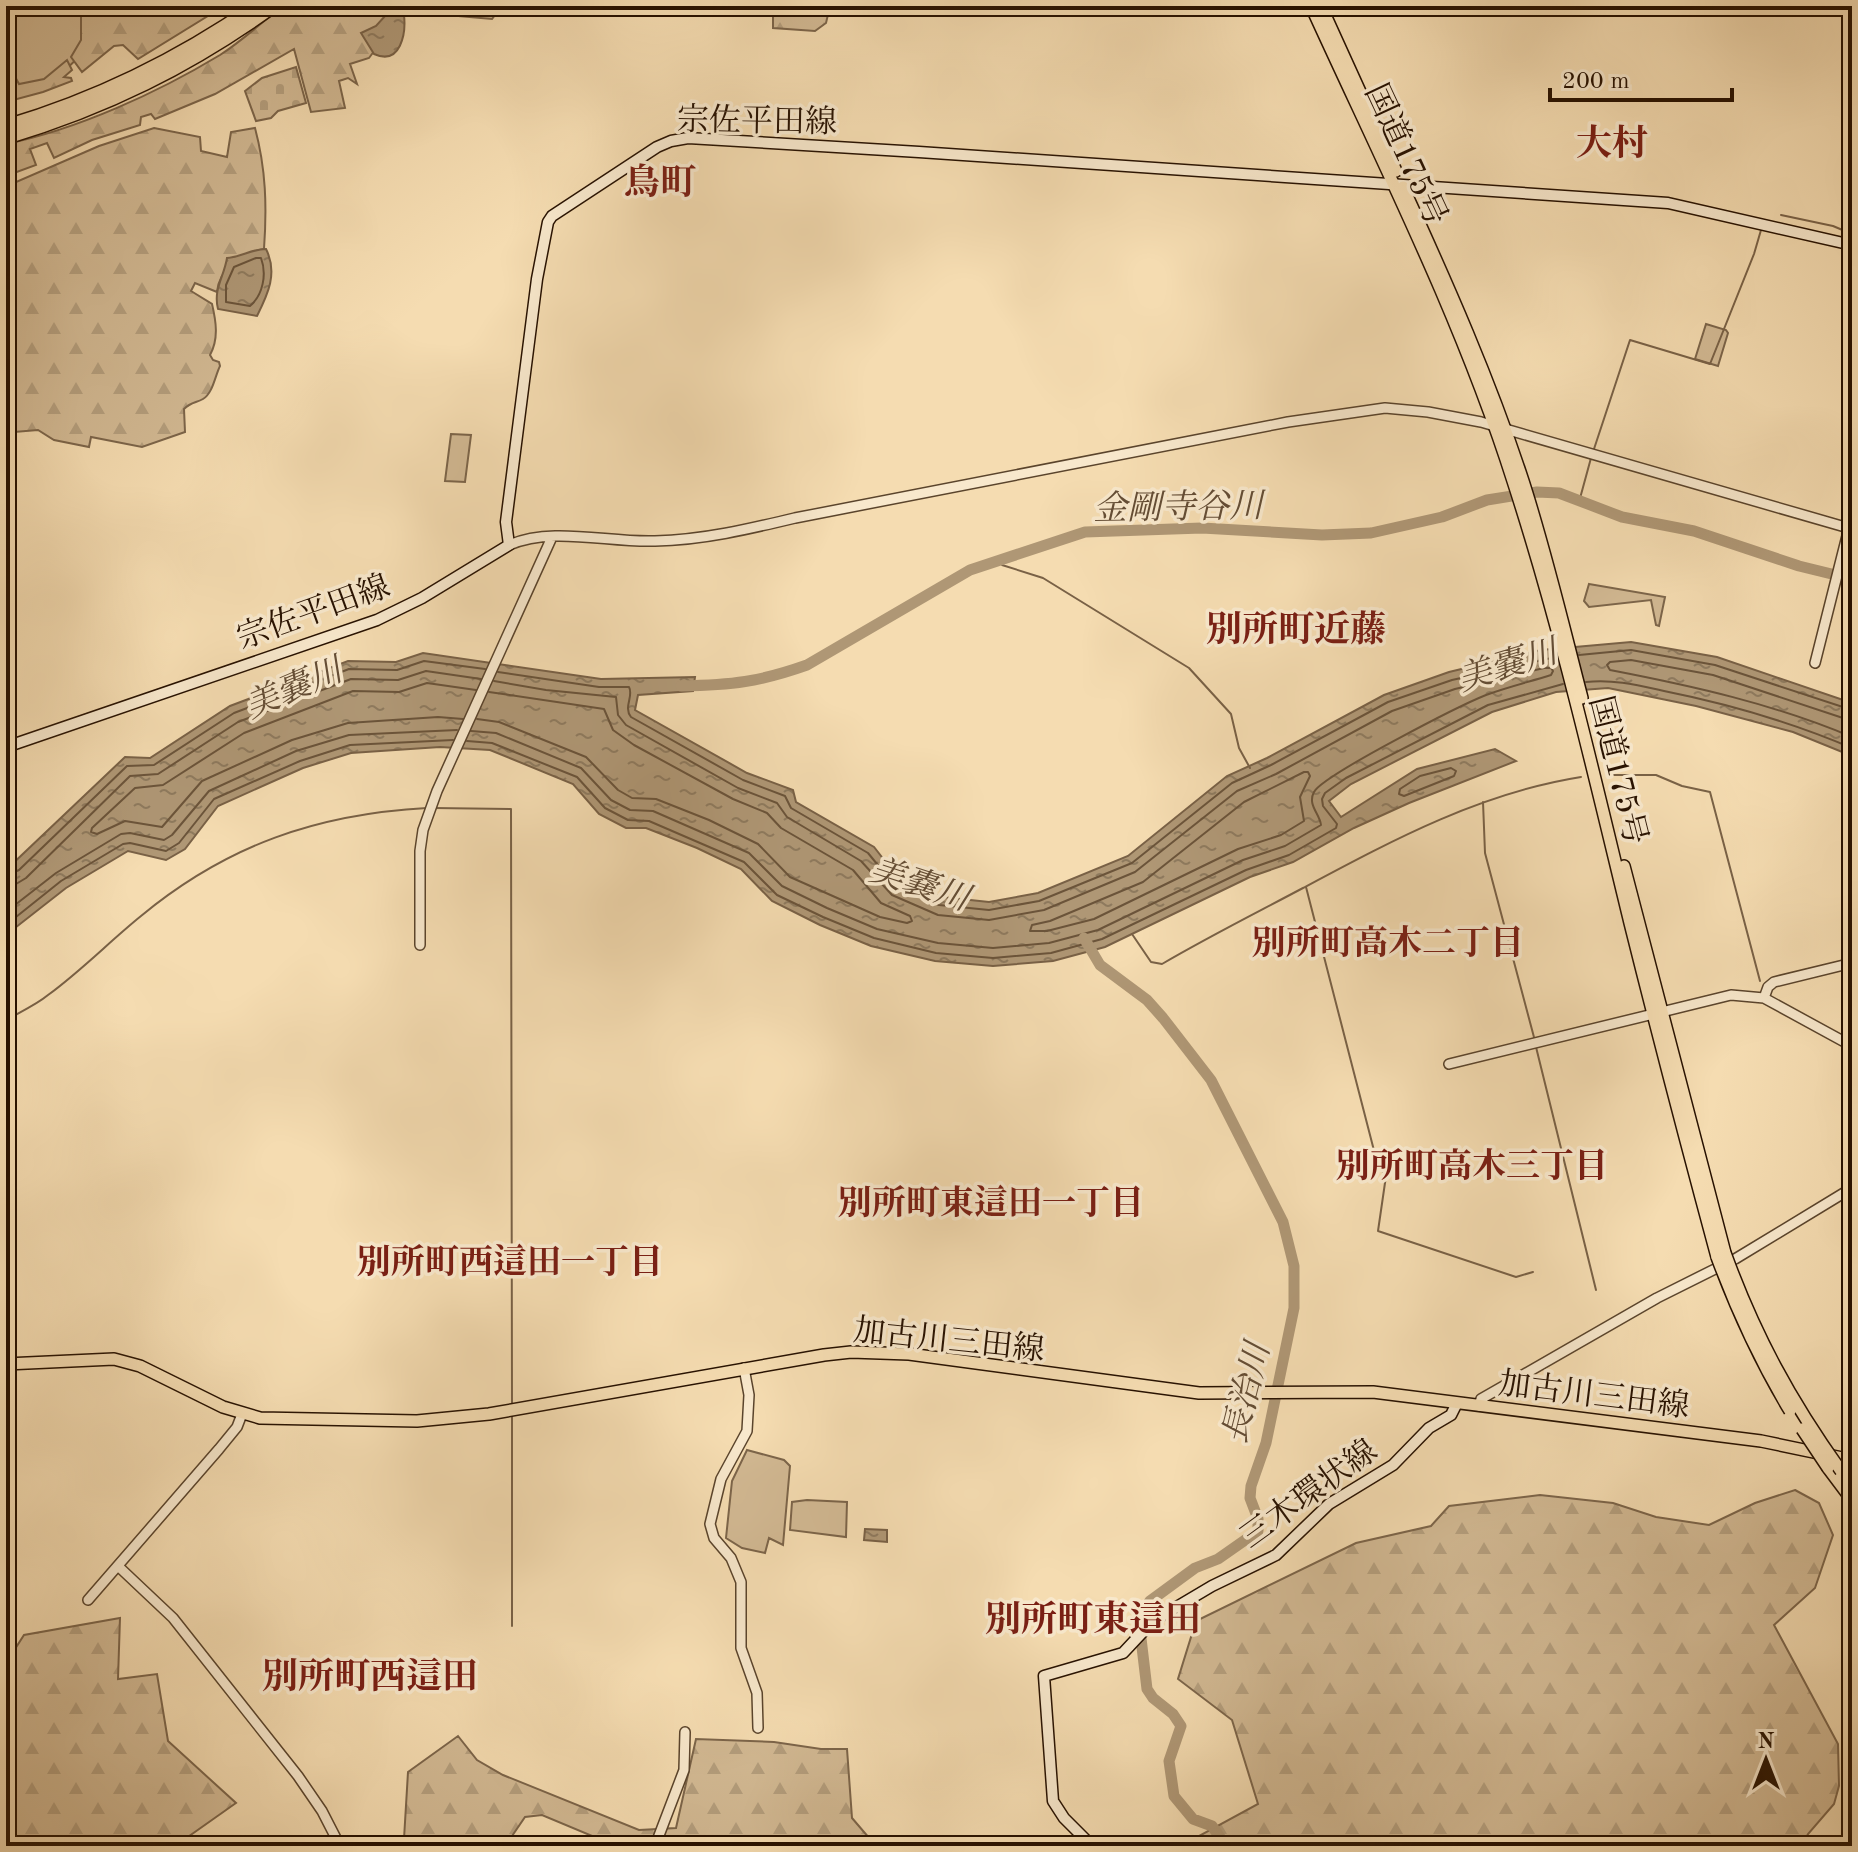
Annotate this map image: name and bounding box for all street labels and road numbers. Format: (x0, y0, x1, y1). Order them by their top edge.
street label: 国道175号 (1358, 79, 1454, 231)
street label: 宗佐平田線 (677, 103, 837, 140)
street label: 宗佐平田線 (232, 569, 395, 656)
street label: 国道175号 (1582, 693, 1653, 848)
street label: 加古川三田線 (852, 1313, 1046, 1368)
street label: 加古川三田線 (1496, 1366, 1691, 1425)
street label: 三木環状線 (1234, 1433, 1384, 1555)

